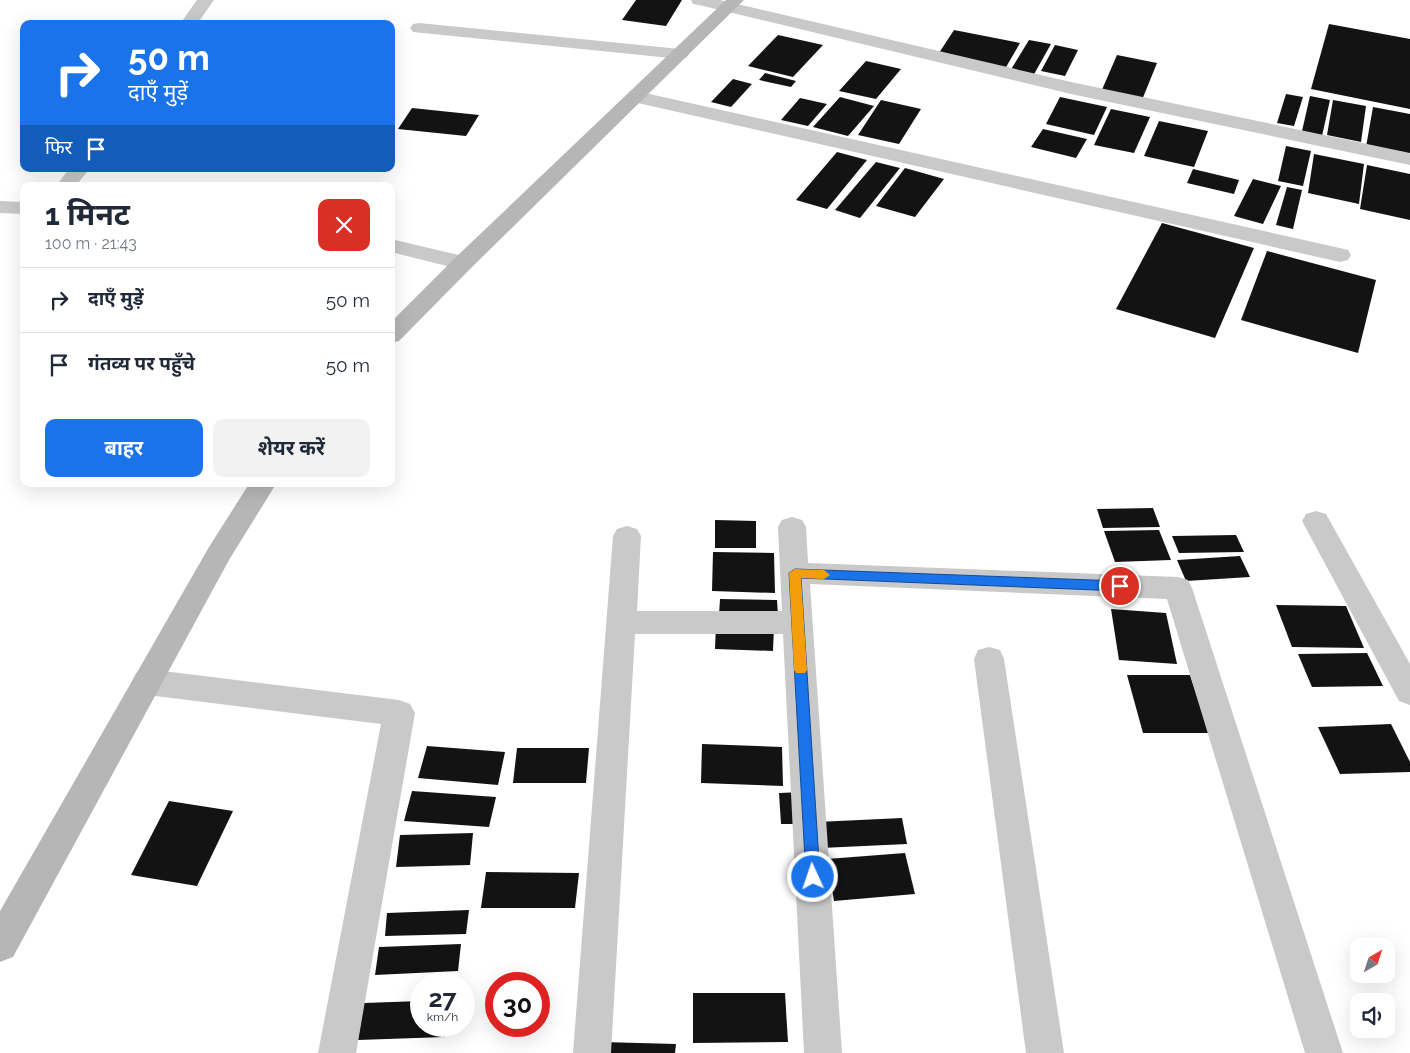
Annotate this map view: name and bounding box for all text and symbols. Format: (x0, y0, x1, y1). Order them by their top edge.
text: 50 m (128, 37, 210, 78)
icon: right (45, 40, 110, 105)
text: दाएँ मुड़ें (128, 79, 188, 105)
icon: arrive (82, 135, 110, 163)
text: फिर (45, 136, 72, 158)
text: 1 मिनट (45, 197, 130, 232)
button: close (318, 199, 370, 251)
text: 100 m · 21:43 (45, 234, 137, 253)
icon: right (45, 286, 73, 314)
text: दाएँ मुड़ें (88, 287, 144, 309)
text: 50 m (326, 289, 370, 311)
icon: arrive (45, 351, 73, 379)
text: गंतव्य पर पहुँचे (88, 352, 195, 374)
text: 50 m (326, 354, 370, 376)
button: बाहर (45, 419, 203, 477)
button: शेयर करें (213, 419, 370, 477)
pin (1099, 565, 1141, 607)
icon: arrive (1106, 572, 1134, 600)
position arrow (786, 850, 838, 902)
north arrow (1350, 938, 1395, 982)
map controls (1350, 938, 1395, 1038)
speed limit sign: 30 (485, 972, 550, 1037)
text: 27 (428, 983, 457, 1013)
button: sound (1350, 993, 1395, 1038)
text: km/h (427, 1010, 458, 1024)

